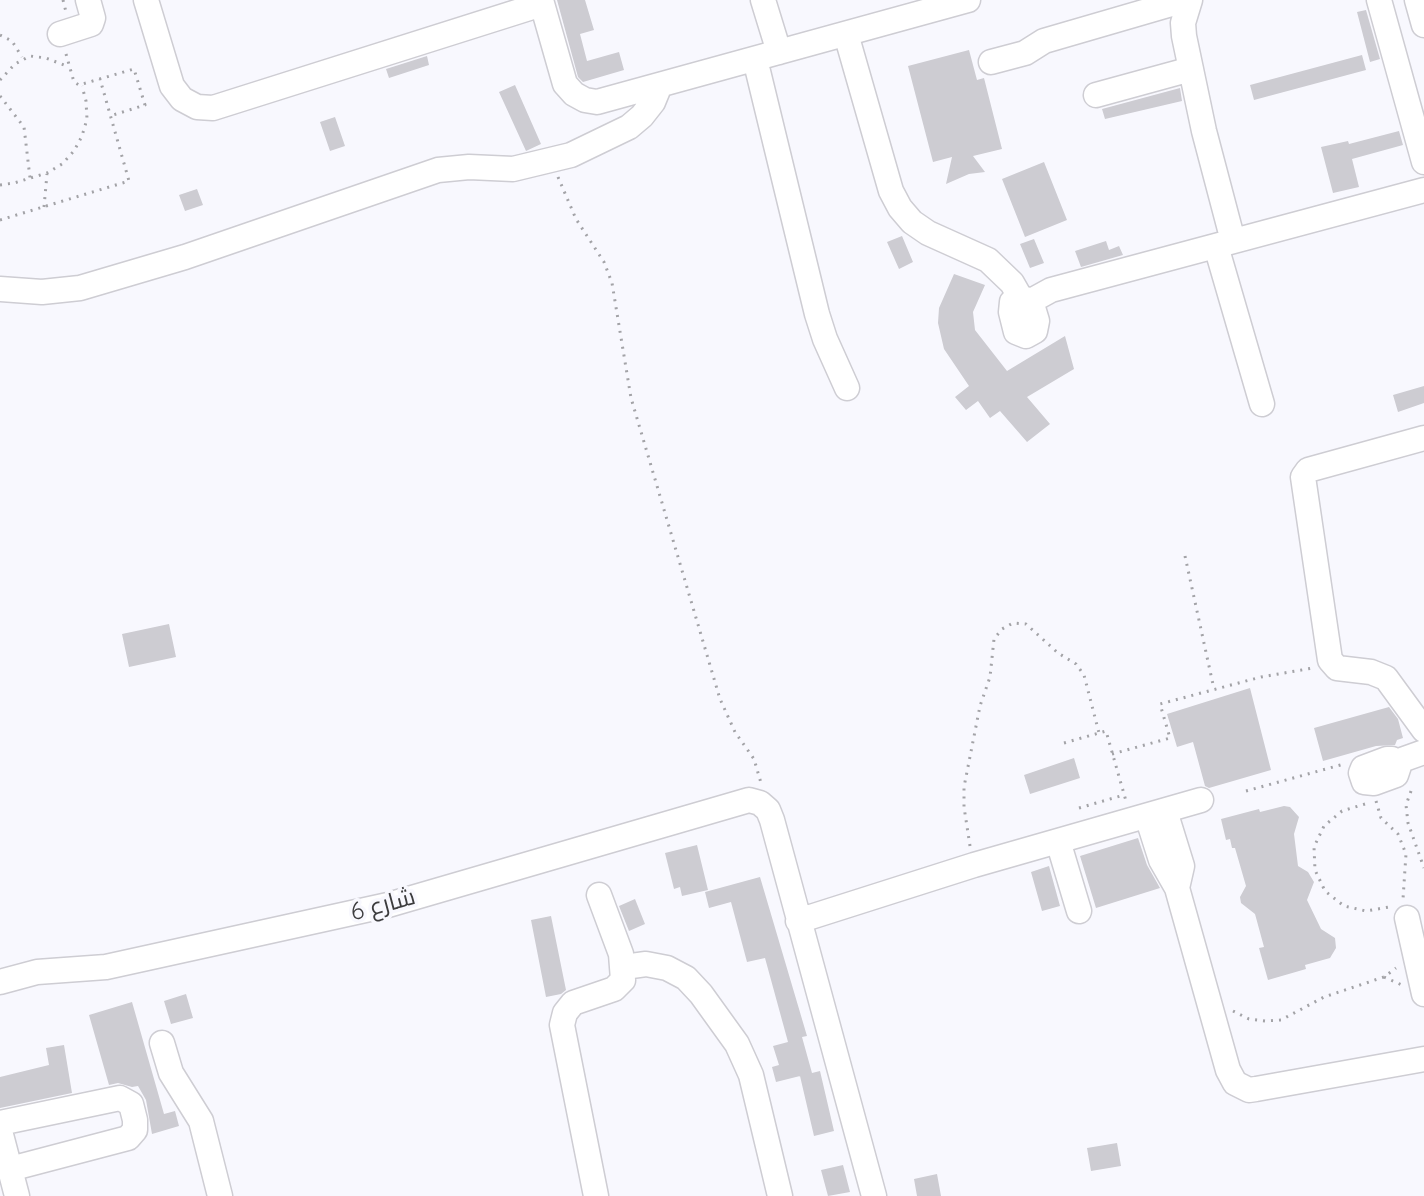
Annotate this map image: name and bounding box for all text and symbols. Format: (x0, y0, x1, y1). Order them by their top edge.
street label: شارع 6 (347, 883, 419, 927)

